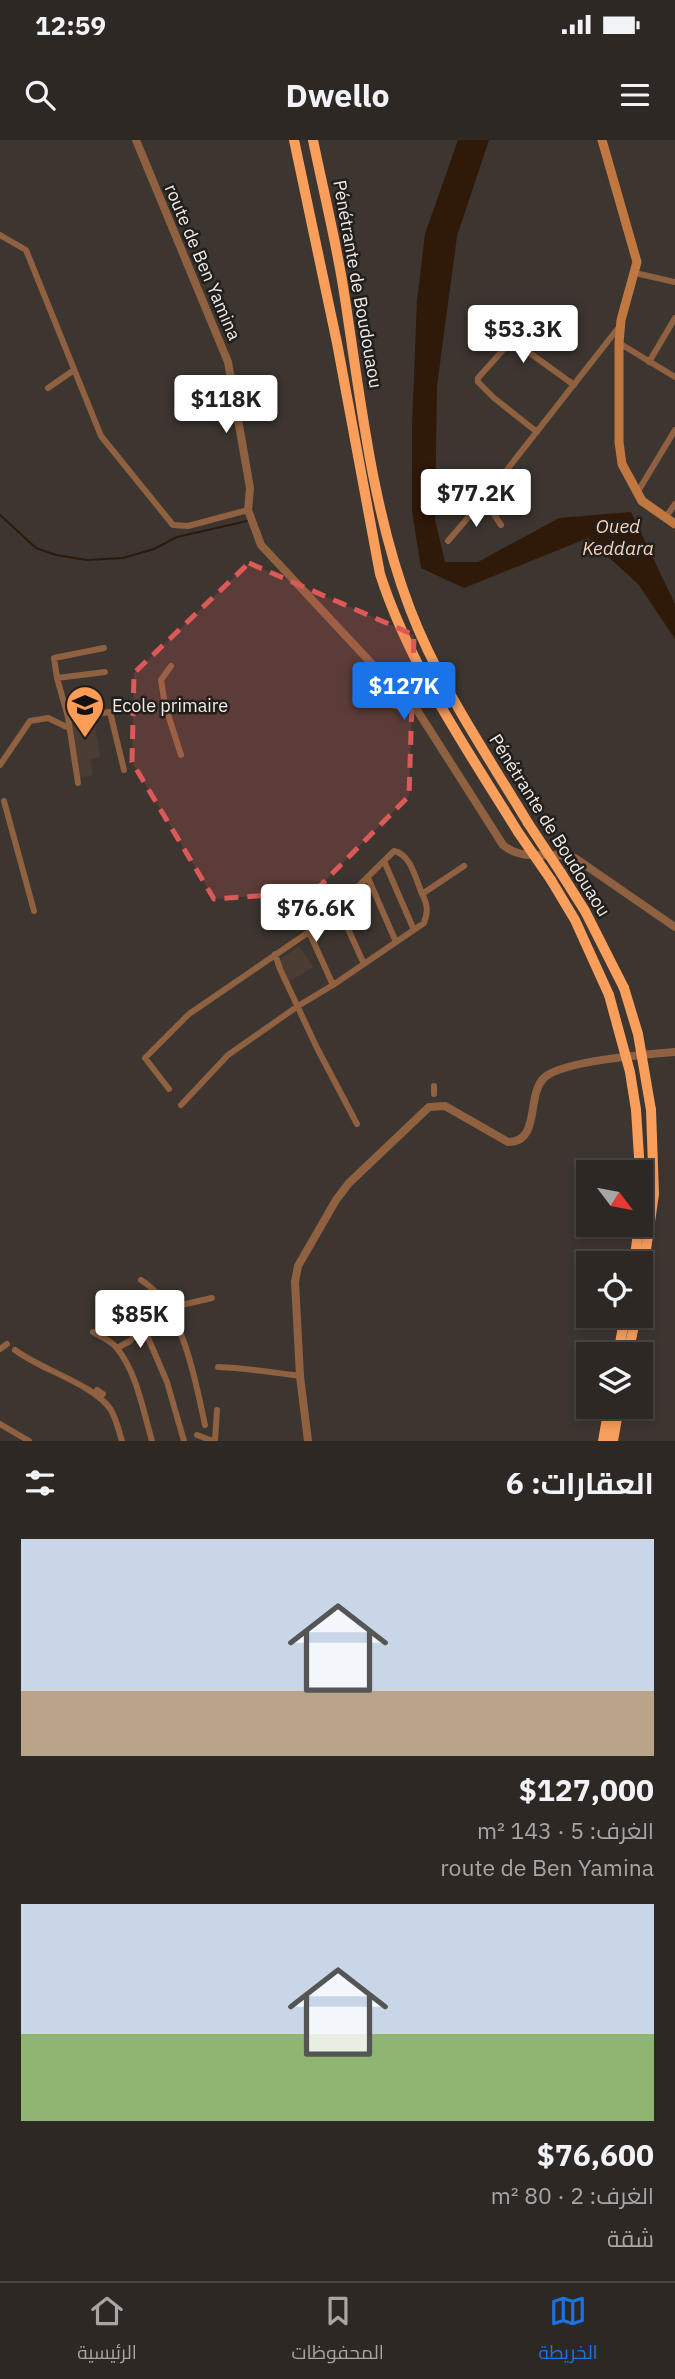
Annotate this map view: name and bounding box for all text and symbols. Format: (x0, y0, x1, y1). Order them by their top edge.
text: 12:59 (35, 8, 106, 42)
text: Dwello (285, 74, 390, 116)
icon: search (21, 76, 59, 114)
icon: menu (616, 76, 654, 114)
street label: Pénétrante de Boudouaou (328, 178, 388, 390)
street label: route de Ben Yamina (160, 181, 246, 344)
pin: $53.3K (466, 306, 580, 365)
text: $53.3K (484, 313, 562, 343)
pin: $118K (177, 376, 275, 435)
text: $118K (190, 383, 262, 413)
pin: $77.2K (419, 470, 533, 529)
text: $77.2K (437, 477, 515, 507)
water label: Oued Keddara (582, 514, 654, 560)
pin: $127K (355, 662, 453, 722)
text: $127K (368, 670, 440, 700)
school or university icon: Ecole primaire (64, 684, 106, 739)
place label: Ecole primaire (112, 694, 228, 717)
street label: Pénétrante de Boudouaou (484, 729, 616, 921)
pin: $76.6K (259, 884, 373, 944)
text: $76.6K (277, 892, 355, 922)
north arrow (576, 1160, 653, 1237)
map controls (576, 1160, 653, 1419)
button: locate (576, 1251, 653, 1328)
pin: $85K (99, 1290, 181, 1350)
text: $85K (111, 1298, 169, 1328)
button: layers (576, 1342, 653, 1419)
text: العقارات: 6 (506, 1463, 654, 1502)
icon: filters (21, 1464, 59, 1502)
icon: home (275, 1585, 401, 1711)
text: $127,000 (519, 1770, 654, 1809)
text: الغرف: 5 · 143 m² (477, 1815, 654, 1845)
text: route de Ben Yamina (440, 1852, 654, 1882)
icon: home (275, 1949, 401, 2075)
text: $76,600 (537, 2135, 654, 2174)
text: الغرف: 2 · 80 m² (491, 2180, 654, 2210)
text: شقة (607, 2223, 654, 2253)
tab: الرئيسية (77, 2292, 137, 2370)
tab: المحفوظات (291, 2292, 384, 2370)
tab: الخريطة (538, 2292, 598, 2370)

